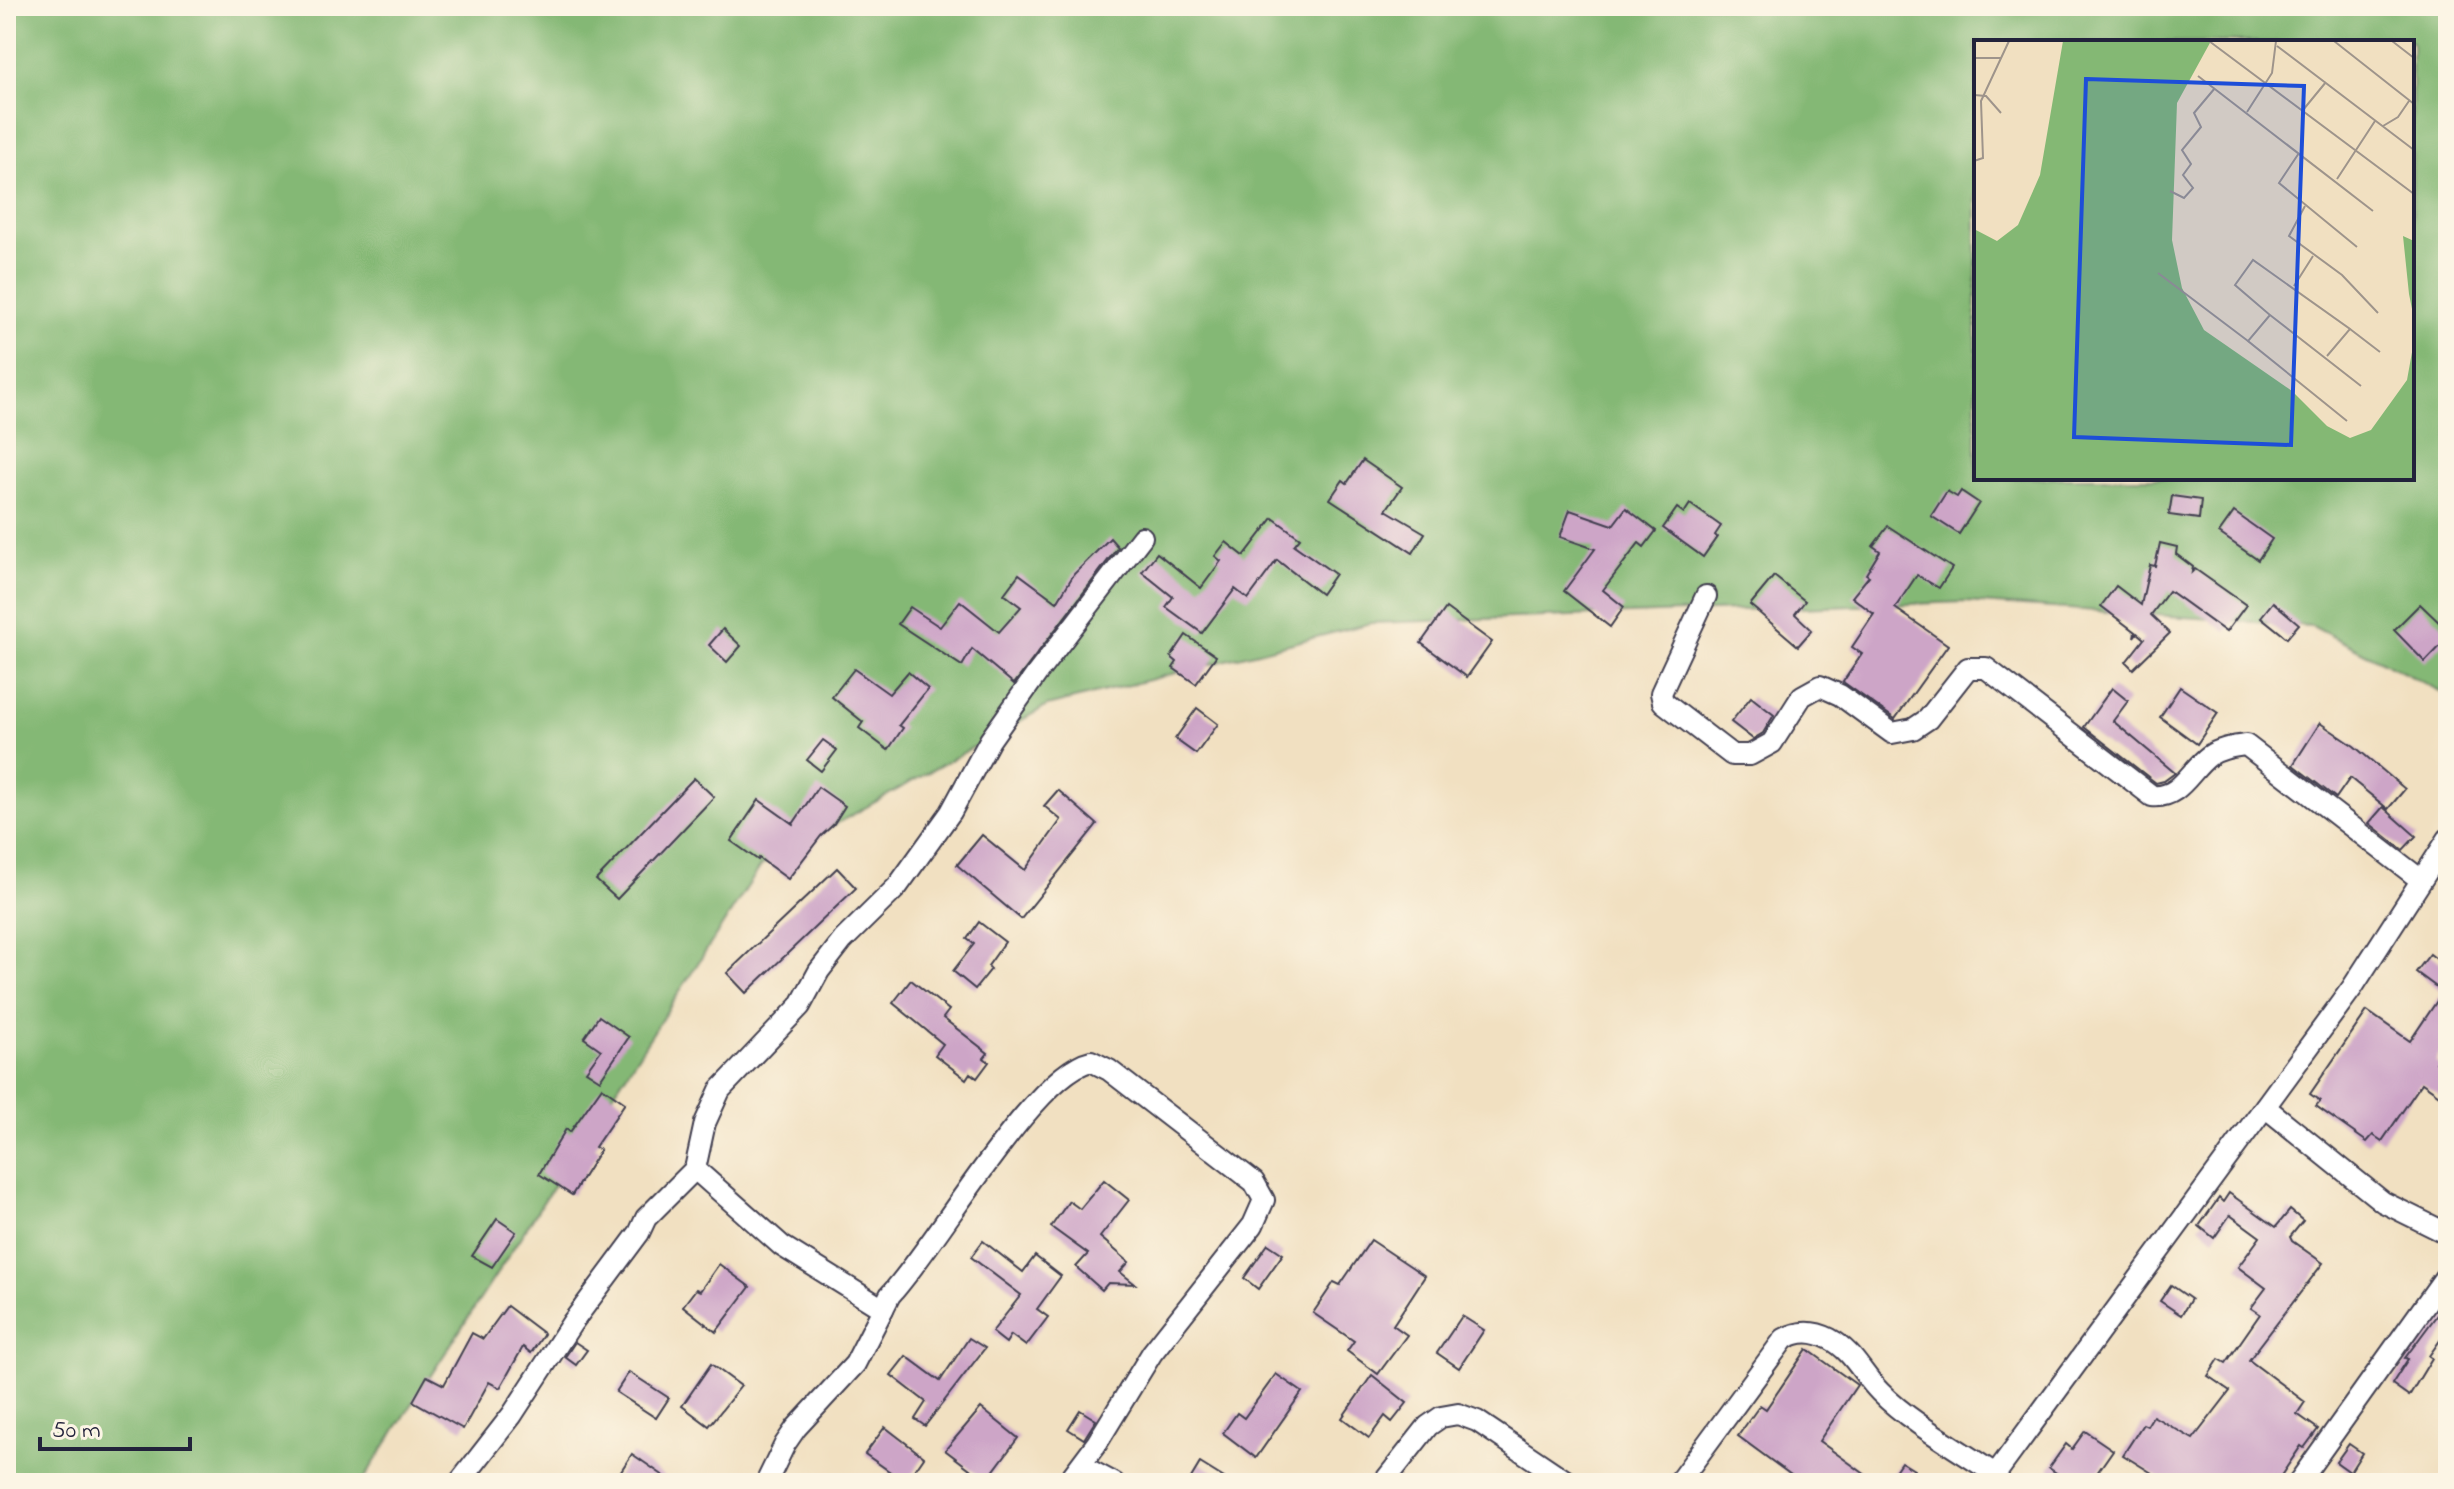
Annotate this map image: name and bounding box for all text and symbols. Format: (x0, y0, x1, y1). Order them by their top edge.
inset map (1974, 40, 2414, 480)
scale bar (40, 1401, 190, 1451)
text: 50 m (52, 1414, 101, 1449)

